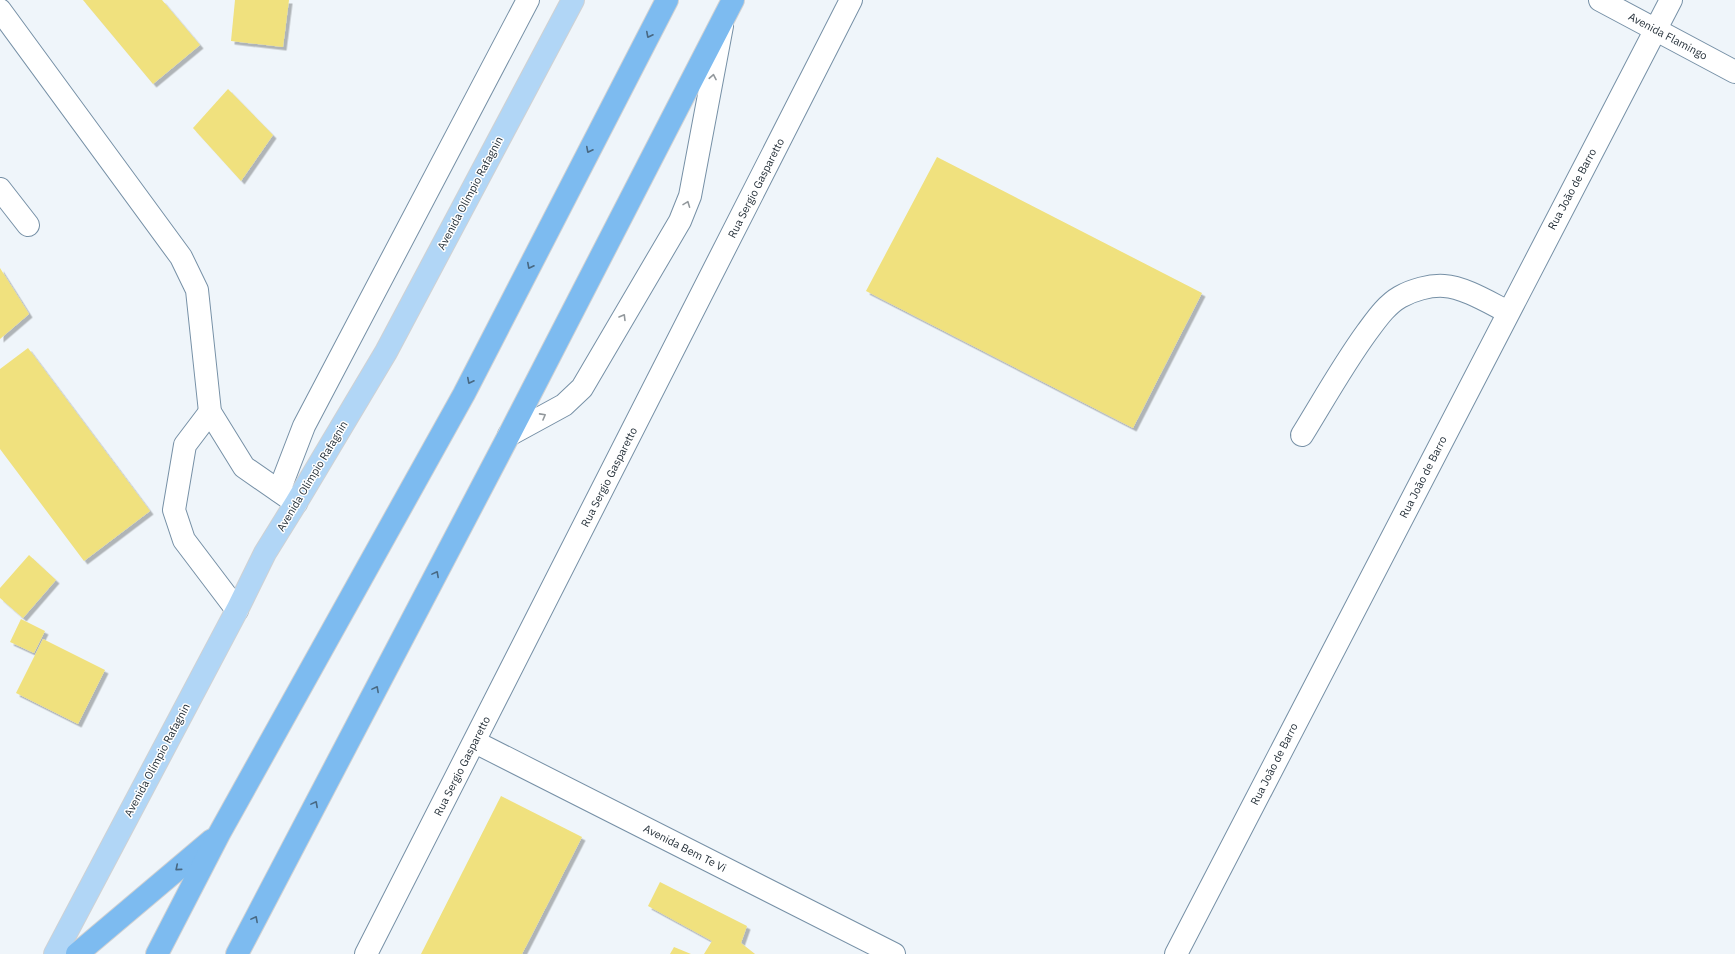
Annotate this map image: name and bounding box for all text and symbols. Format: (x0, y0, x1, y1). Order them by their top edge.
street label: Avenida Flamingo (1626, 9, 1710, 63)
one-way arrow (646, 30, 654, 38)
one-way arrow (708, 74, 716, 80)
street label: Avenida Olímpio Rafagnin (434, 134, 506, 252)
street label: Rua Sergio Gasparetto (725, 136, 787, 240)
one-way arrow (587, 146, 594, 153)
street label: Rua João de Barro (1545, 146, 1599, 232)
one-way arrow (682, 201, 690, 208)
one-way arrow (527, 261, 535, 269)
one-way arrow (619, 314, 626, 321)
one-way arrow (467, 377, 475, 384)
one-way arrow (539, 413, 547, 421)
street label: Avenida Olímpio Rafagnin (273, 418, 351, 534)
street label: Rua Sergio Gasparetto (578, 425, 640, 529)
street label: Rua João de Barro (1396, 434, 1450, 520)
one-way arrow (431, 571, 439, 578)
one-way arrow (371, 686, 379, 693)
street label: Avenida Olímpio Rafagnin (121, 701, 193, 819)
street label: Rua Sergio Gasparetto (431, 714, 493, 818)
street label: Rua João de Barro (1247, 721, 1301, 807)
one-way arrow (311, 801, 318, 809)
street label: Avenida Bem Te Vi (641, 821, 729, 875)
one-way arrow (176, 863, 183, 870)
one-way arrow (250, 916, 258, 924)

